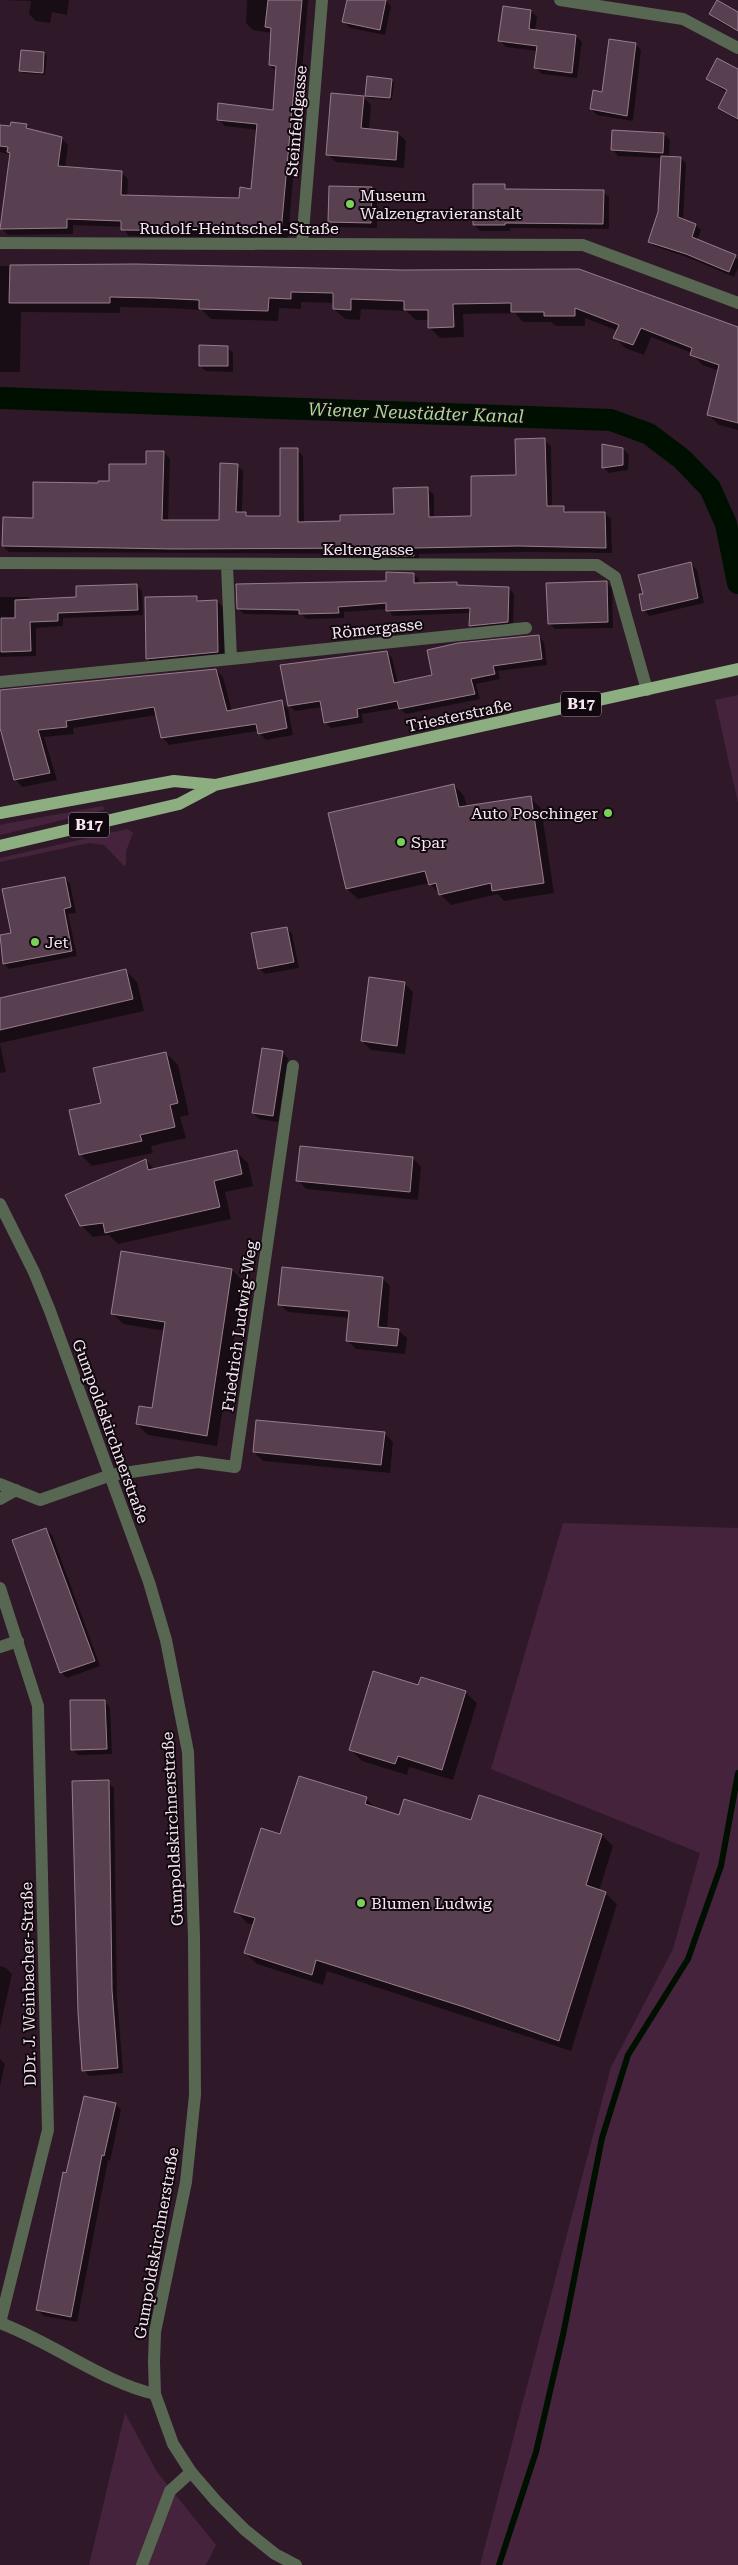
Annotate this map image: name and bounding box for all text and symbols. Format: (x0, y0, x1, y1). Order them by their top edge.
street label: Steinfeldgasse (282, 65, 311, 177)
place label: Museum Walzengravieranstalt (360, 186, 521, 223)
marker: Museum Walzengravieranstalt (344, 198, 356, 210)
street label: Rudolf-Heintschel-Straße (139, 219, 339, 238)
water label: Wiener Neustädter Kanal (308, 398, 524, 427)
street label: Keltengasse (322, 540, 414, 559)
street label: Römergasse (330, 614, 424, 643)
road number: B17 (561, 692, 601, 716)
street label: Triesterstraße (405, 695, 514, 736)
place label: Auto Poschinger (471, 804, 598, 823)
marker: Auto Poschinger (602, 807, 614, 819)
road number: B17 (69, 812, 109, 838)
place label: Spar (411, 833, 447, 852)
marker: Spar (395, 836, 407, 848)
place label: Jet (45, 933, 69, 952)
marker: Jet (29, 936, 41, 948)
street label: Friedrich Ludwig-Weg (218, 1238, 261, 1413)
street label: Gumpoldskirchnerstraße (68, 1337, 153, 1526)
street label: Gumpoldskirchnerstraße (158, 1731, 187, 1927)
street label: DDr. J. Weinbacher-Straße (17, 1881, 40, 2086)
place label: Blumen Ludwig (371, 1894, 493, 1913)
marker: Blumen Ludwig (355, 1897, 367, 1909)
street label: Gumpoldskirchnerstraße (130, 2145, 183, 2341)

